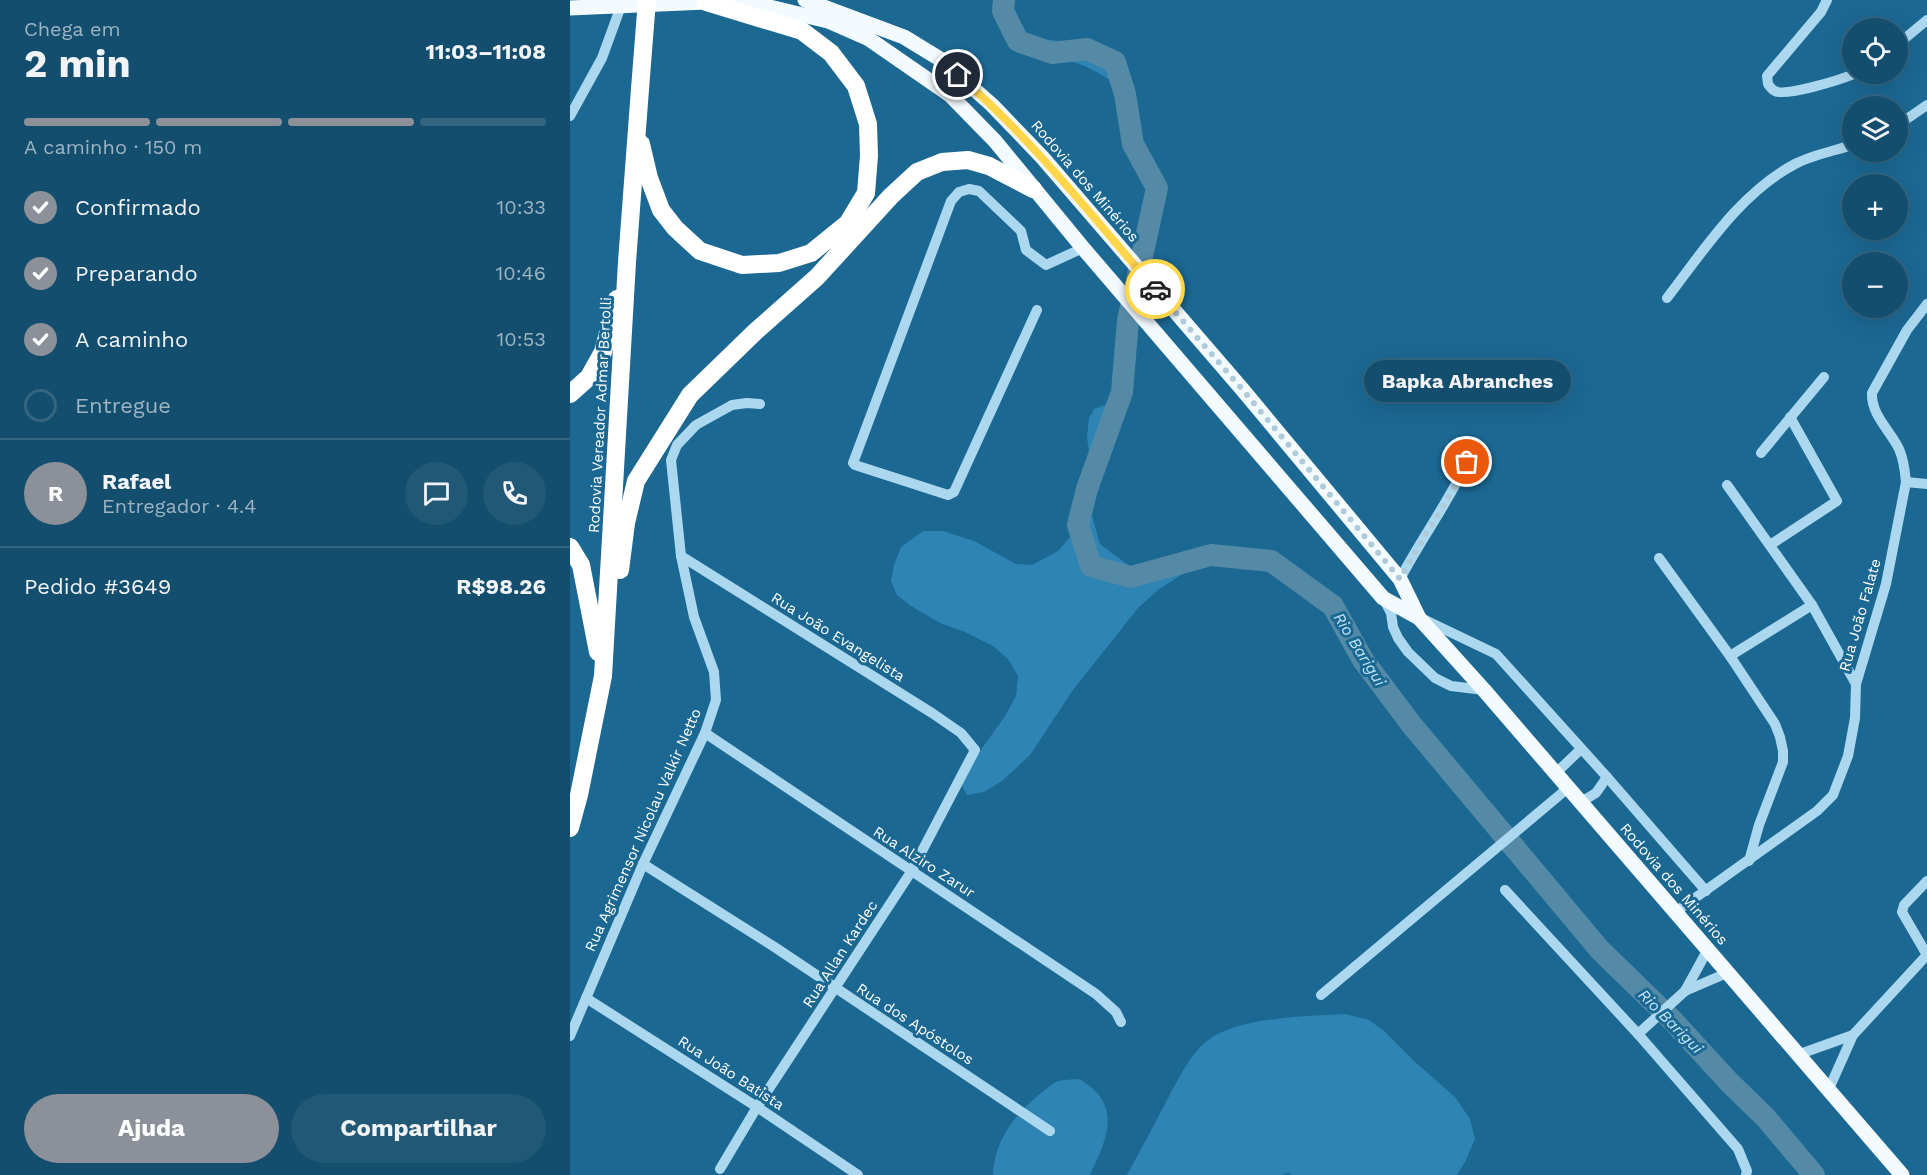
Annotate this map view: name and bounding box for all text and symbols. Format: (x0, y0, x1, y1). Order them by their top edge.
text: Chega em (24, 17, 121, 41)
map controls (1842, 18, 1908, 318)
button: locate (1842, 18, 1908, 84)
text: 11:03–11:08 (425, 39, 546, 64)
text: 2 min (24, 41, 131, 86)
pin (932, 49, 983, 100)
icon: home (941, 58, 974, 91)
button: layers (1842, 96, 1908, 162)
street label: Rodovia dos Minérios (1027, 116, 1143, 246)
text: A caminho · 150 m (24, 135, 202, 159)
button: + (1842, 174, 1908, 240)
icon: check (24, 191, 57, 224)
text: Confirmado (75, 195, 201, 220)
text: 10:33 (497, 195, 546, 219)
button: − (1842, 252, 1908, 318)
icon: check (24, 257, 57, 290)
courier (1125, 259, 1185, 319)
text: Preparando (75, 261, 198, 286)
text: 10:46 (495, 261, 546, 285)
icon: car (1139, 273, 1172, 306)
street label: Rodovia Vereador Admar Bertolli (585, 296, 615, 534)
icon: check (24, 323, 57, 356)
text: A caminho (75, 327, 188, 352)
text: 10:53 (497, 327, 546, 351)
callout: Bapka Abranches (1364, 360, 1570, 402)
text: Bapka Abranches (1382, 369, 1553, 393)
text: Entregue (75, 393, 171, 418)
pin (1441, 436, 1492, 487)
icon: bag (1450, 445, 1483, 478)
button: chat (405, 462, 468, 525)
button: phone (483, 462, 546, 525)
text: Rafael (102, 469, 171, 494)
text: R (48, 481, 63, 506)
text: Entregador · 4.4 (102, 494, 256, 518)
street label: Rua João Falate (1835, 557, 1885, 673)
text: Pedido #3649 (24, 574, 171, 599)
text: R$98.26 (456, 574, 546, 599)
street label: Rua João Evangelista (768, 588, 909, 686)
water label: Rio Barigui (1329, 609, 1390, 690)
street label: Rua Agrimensor Nicolau Valkir Netto (581, 706, 705, 954)
street label: Rodovia dos Minérios (1616, 819, 1732, 949)
street label: Rua Alziro Zarur (870, 822, 978, 902)
street label: Rua Allan Kardec (799, 897, 881, 1011)
street label: Rua dos Apóstolos (853, 979, 977, 1069)
water label: Rio Barigui (1635, 985, 1707, 1058)
street label: Rua João Batista (675, 1032, 788, 1114)
button: Ajuda (24, 1094, 279, 1163)
button: Compartilhar (291, 1094, 546, 1163)

